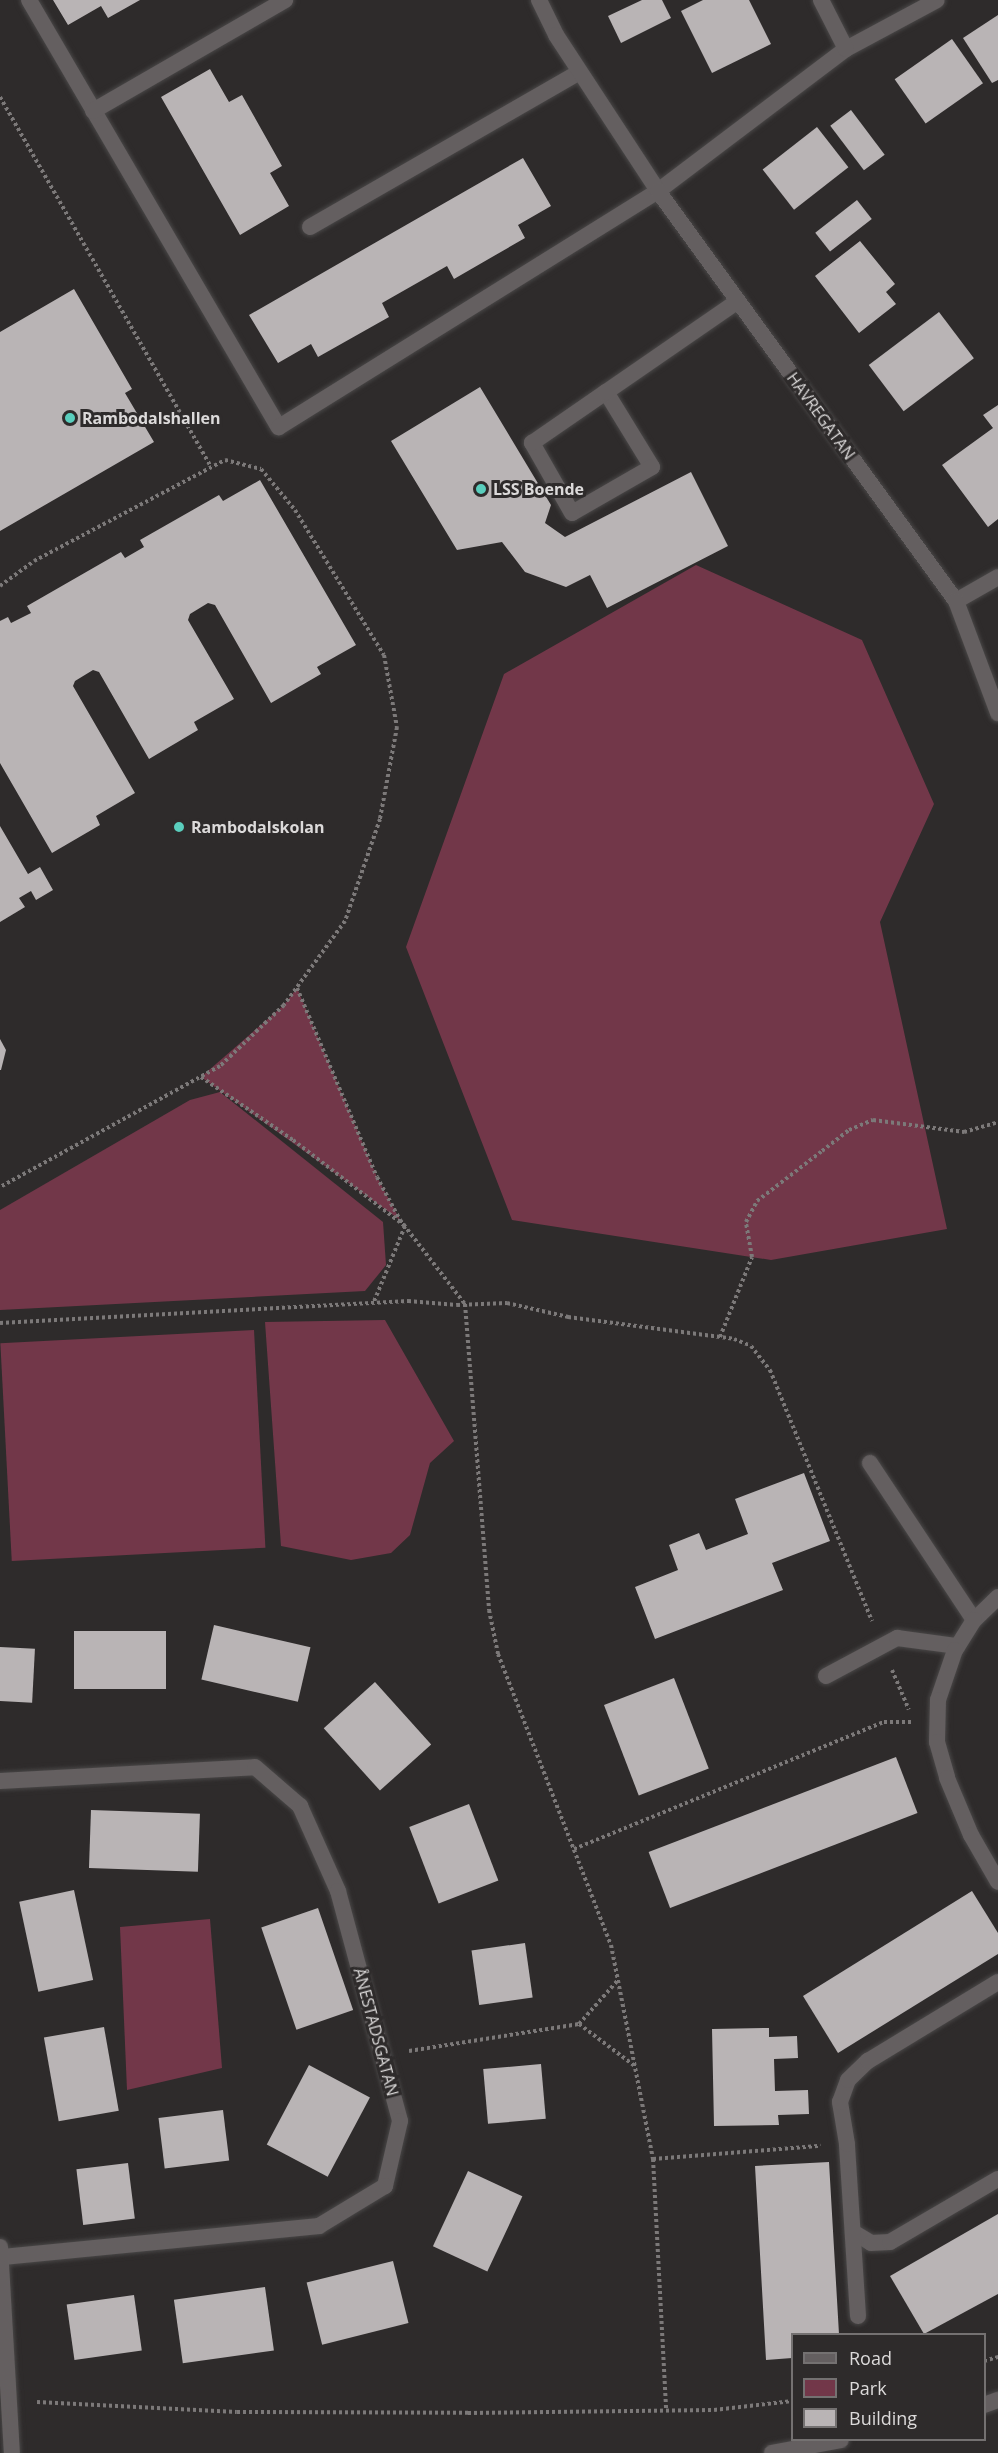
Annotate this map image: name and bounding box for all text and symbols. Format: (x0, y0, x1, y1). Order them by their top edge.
street label: HAVREGATAN (783, 369, 859, 463)
place label: Rambodalshallen (82, 408, 221, 428)
marker: Rambodalshallen (63, 411, 77, 425)
place label: LSS Boende (493, 479, 584, 499)
marker: LSS Boende (474, 482, 488, 496)
place label: Rambodalskolan (191, 817, 324, 837)
marker: Rambodalskolan (172, 820, 186, 834)
street label: ÅNESTADSGATAN (350, 1966, 402, 2098)
legend (791, 2333, 986, 2441)
text: Road (849, 2346, 892, 2370)
text: Park (849, 2376, 887, 2400)
text: Building (849, 2406, 917, 2430)

